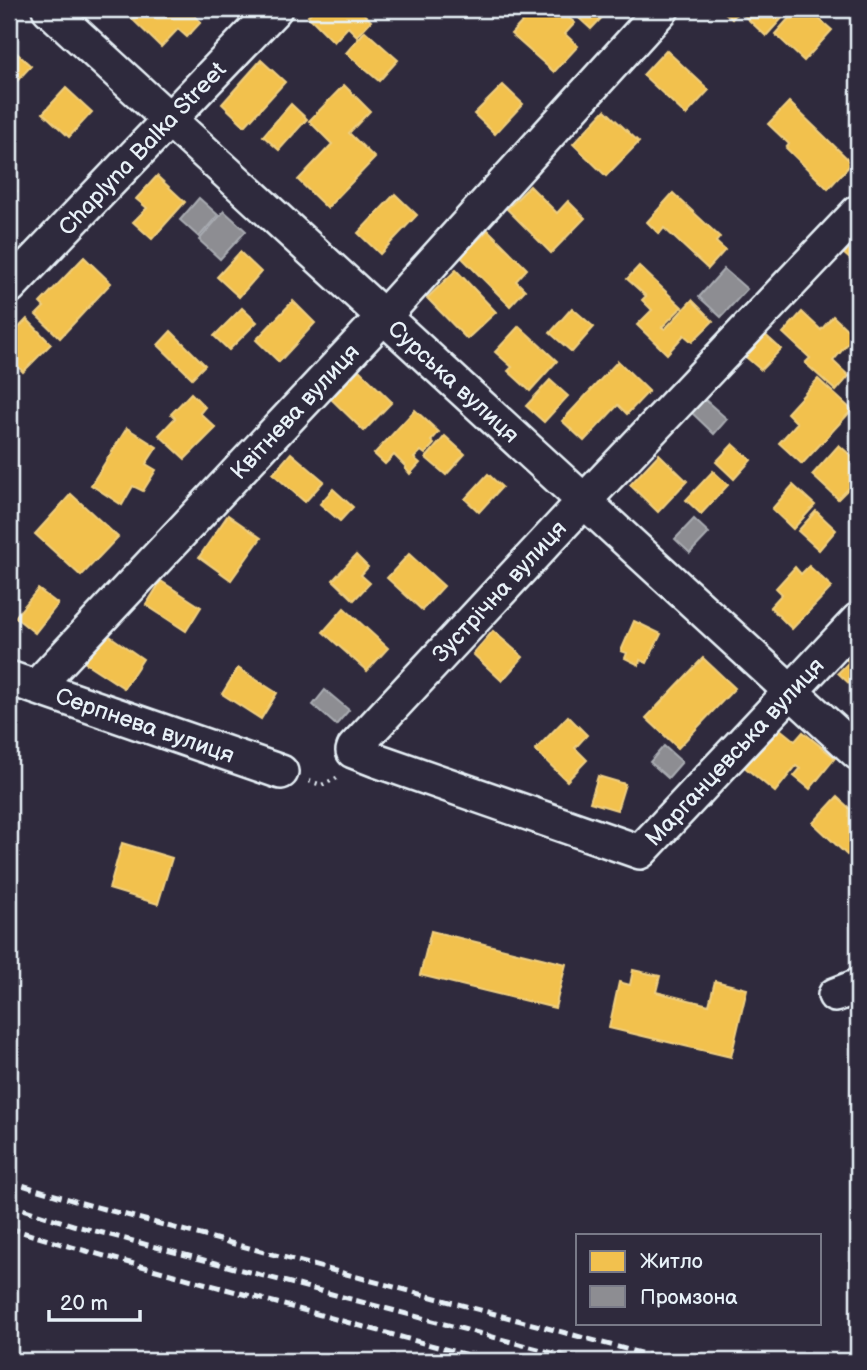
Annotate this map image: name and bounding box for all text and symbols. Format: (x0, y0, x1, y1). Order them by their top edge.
street label: Chaplyna Balka Street (53, 56, 232, 242)
street label: Сурська вулиця (382, 315, 525, 449)
street label: Квітнева вулиця (225, 338, 366, 486)
street label: Зустрічна вулиця (427, 515, 573, 669)
street label: Марганцевська вулиця (640, 652, 830, 852)
street label: Серпнева вулиця (52, 682, 238, 770)
legend (576, 1234, 822, 1324)
text: Житло (640, 1249, 703, 1274)
scale bar (49, 1279, 140, 1323)
text: Промзона (640, 1285, 738, 1310)
text: 20 m (60, 1291, 108, 1316)

